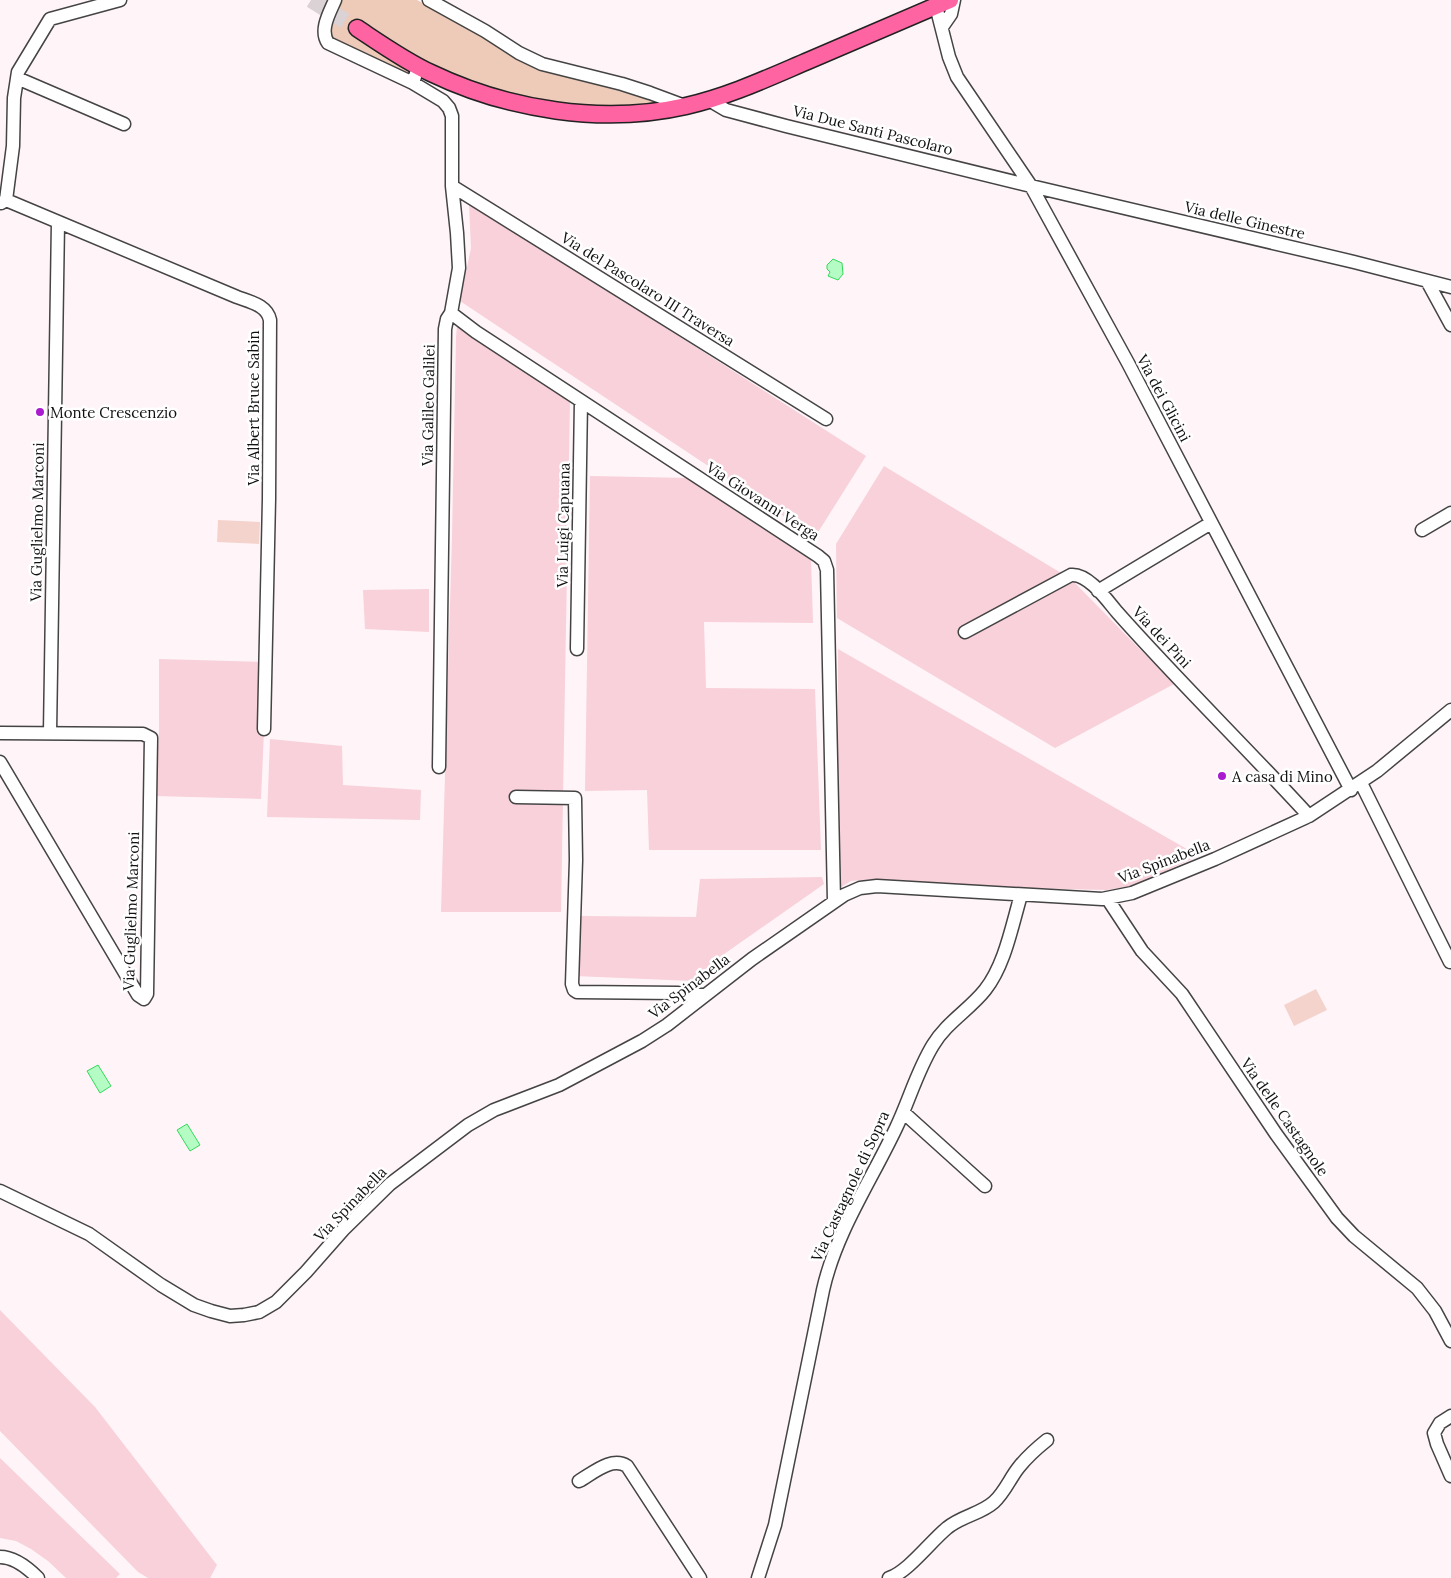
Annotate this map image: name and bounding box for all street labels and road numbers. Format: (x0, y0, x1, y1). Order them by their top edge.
street label: Via Due Santi Pascolaro (790, 101, 955, 159)
street label: Via delle Ginestre (1182, 197, 1307, 243)
street label: Via del Pascolaro III Traversa (557, 227, 738, 350)
street label: Via Albert Bruce Sabin (244, 330, 263, 487)
street label: Via Galileo Galilei (417, 344, 439, 467)
street label: Via dei Glicini (1133, 350, 1195, 445)
street label: Via Guglielmo Marconi (26, 442, 48, 603)
street label: Via Giovanni Verga (702, 457, 823, 545)
street label: Via Luigi Capuana (552, 462, 574, 589)
street label: Via dei Pini (1128, 602, 1195, 672)
street label: Via Guglielmo Marconi (119, 831, 143, 992)
street label: Via Spinabella (1115, 835, 1213, 888)
street label: Via Spinabella (644, 949, 734, 1023)
street label: Via delle Castagnole (1237, 1053, 1333, 1180)
street label: Via Castagnole di Sopra (806, 1107, 893, 1265)
street label: Via Spinabella (309, 1162, 391, 1246)

